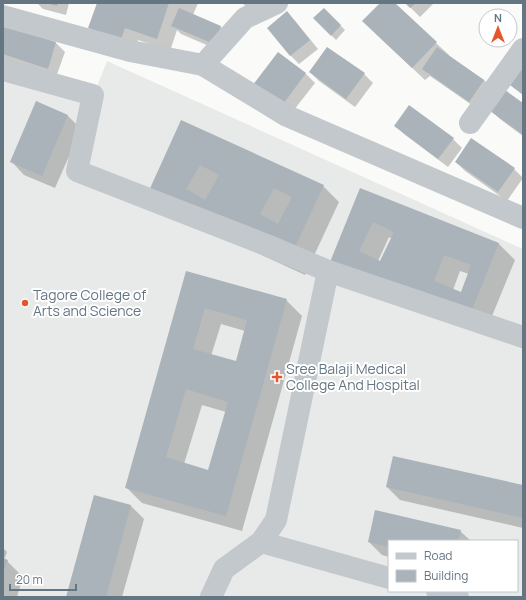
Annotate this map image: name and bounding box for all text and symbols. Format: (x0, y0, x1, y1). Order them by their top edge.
north arrow (478, 8, 518, 48)
text: N (494, 10, 502, 25)
place label: Tagore College of Arts and Science (33, 285, 146, 320)
marker: Tagore College of Arts and Science (20, 298, 30, 308)
place label: Sree Balaji Medical College And Hospital (286, 359, 420, 394)
marker: Sree Balaji Medical College And Hospital (271, 371, 283, 383)
legend (388, 540, 518, 592)
text: Road (424, 547, 452, 564)
scale bar (10, 566, 76, 592)
text: Building (424, 567, 468, 584)
text: 20 m (16, 571, 43, 588)

